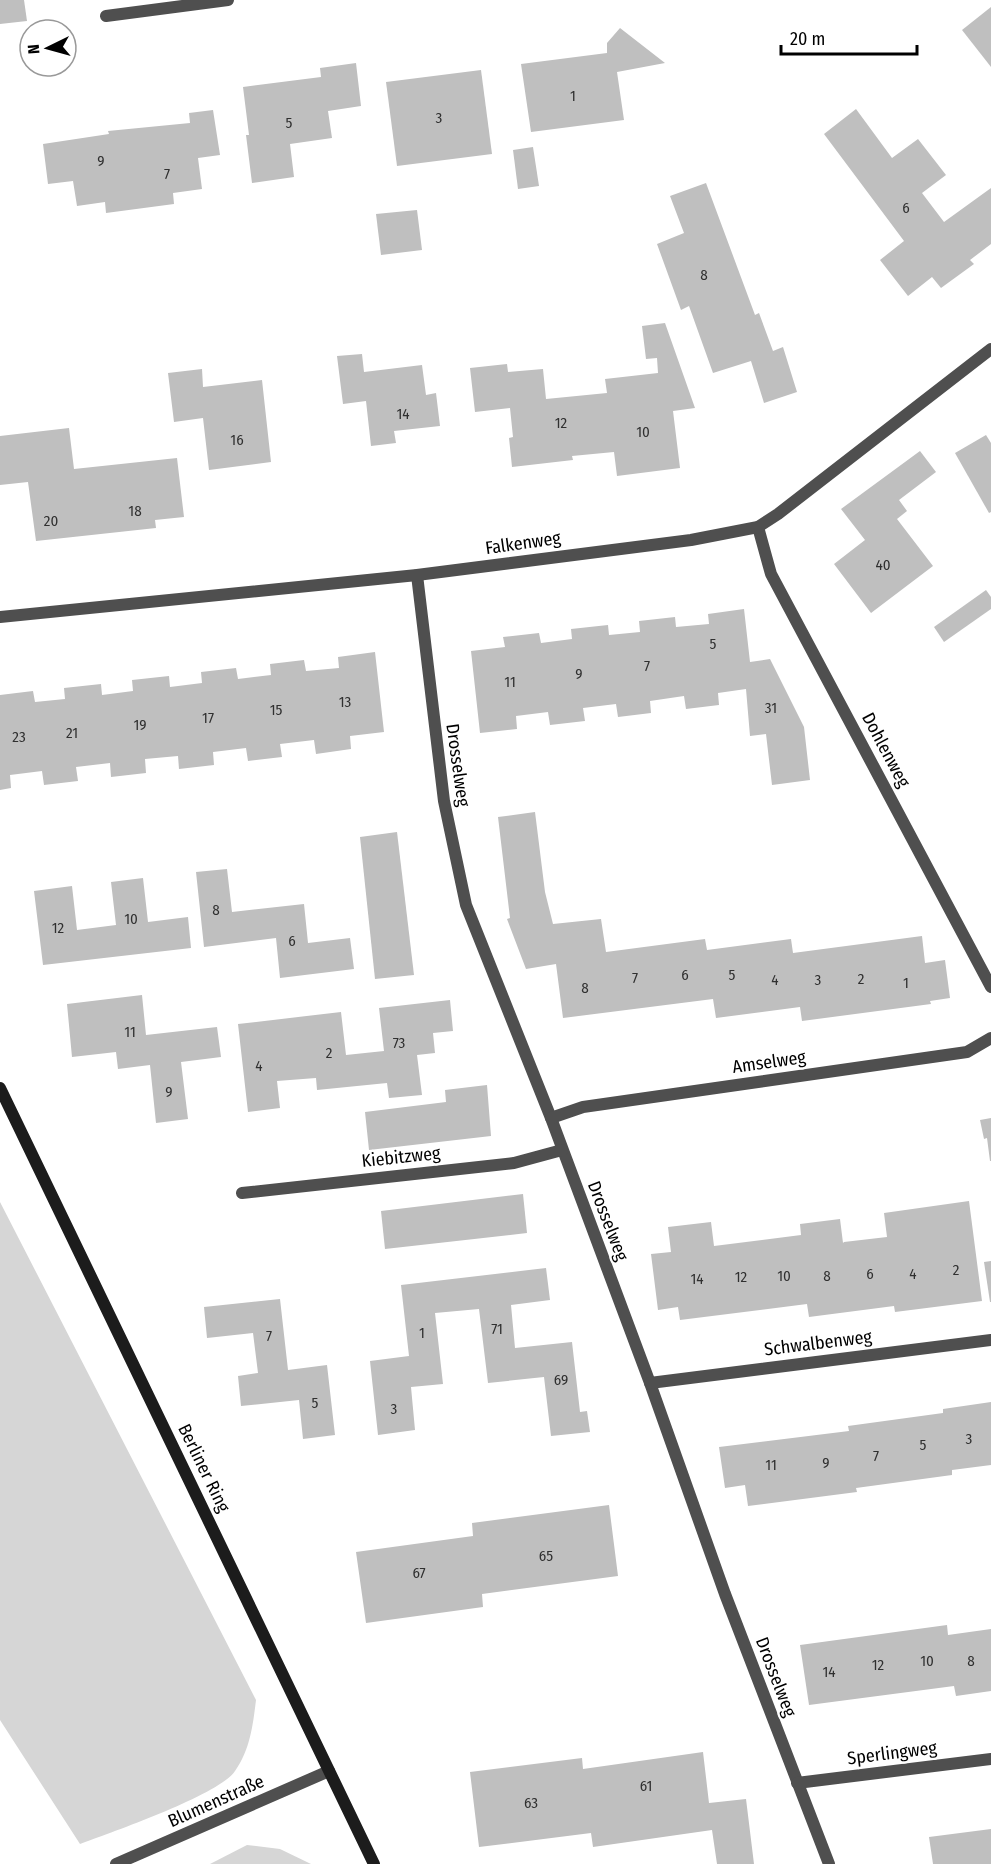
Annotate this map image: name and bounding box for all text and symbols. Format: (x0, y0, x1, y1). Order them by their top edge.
north arrow (18, 18, 78, 78)
scale bar (781, 18, 918, 56)
text: 20 m (790, 28, 825, 50)
text: N (24, 44, 43, 55)
house number: 1 (570, 87, 576, 105)
house number: 3 (436, 109, 443, 127)
house number: 5 (286, 114, 293, 132)
house number: 9 (97, 152, 105, 170)
house number: 7 (164, 165, 170, 183)
house number: 6 (902, 199, 910, 217)
house number: 8 (700, 266, 708, 284)
house number: 14 (396, 405, 410, 423)
house number: 12 (555, 414, 568, 432)
house number: 10 (636, 423, 650, 441)
house number: 16 (230, 431, 244, 449)
house number: 18 (128, 502, 142, 520)
house number: 20 (44, 512, 58, 530)
street label: Falkenweg (484, 527, 563, 559)
house number: 40 (875, 556, 891, 574)
house number: 5 (710, 635, 717, 653)
house number: 7 (644, 657, 650, 675)
house number: 9 (575, 665, 583, 683)
house number: 11 (504, 673, 516, 691)
house number: 13 (339, 693, 352, 711)
house number: 31 (765, 699, 777, 717)
house number: 15 (270, 701, 282, 719)
house number: 17 (202, 709, 214, 727)
street label: Dohlenweg (857, 709, 915, 792)
house number: 19 (133, 716, 147, 734)
street label: Drosselweg (441, 722, 475, 808)
house number: 21 (66, 724, 78, 742)
house number: 23 (12, 728, 26, 746)
house number: 8 (212, 901, 220, 919)
house number: 10 (124, 910, 138, 928)
house number: 12 (52, 919, 65, 937)
house number: 6 (288, 932, 296, 950)
house number: 6 (681, 966, 689, 984)
house number: 5 (729, 966, 736, 984)
house number: 7 (632, 969, 638, 987)
house number: 2 (858, 970, 865, 988)
house number: 4 (771, 971, 779, 989)
house number: 3 (815, 971, 822, 989)
house number: 1 (903, 974, 909, 992)
house number: 8 (581, 979, 589, 997)
house number: 11 (124, 1023, 136, 1041)
house number: 73 (393, 1034, 406, 1052)
house number: 2 (326, 1044, 333, 1062)
street label: Amselweg (731, 1046, 808, 1078)
house number: 4 (255, 1057, 263, 1075)
house number: 9 (165, 1083, 173, 1101)
street label: Kiebitzweg (360, 1142, 442, 1172)
street label: Drosselweg (583, 1178, 633, 1265)
house number: 2 (953, 1261, 960, 1279)
house number: 6 (866, 1265, 874, 1283)
house number: 4 (909, 1265, 917, 1283)
house number: 10 (777, 1267, 791, 1285)
house number: 8 (823, 1267, 831, 1285)
house number: 12 (735, 1268, 748, 1286)
house number: 14 (690, 1270, 704, 1288)
house number: 71 (491, 1320, 503, 1338)
house number: 1 (419, 1324, 425, 1342)
street label: Schwalbenweg (763, 1325, 874, 1361)
house number: 7 (266, 1327, 272, 1345)
house number: 69 (554, 1371, 568, 1389)
house number: 5 (312, 1394, 319, 1412)
house number: 3 (391, 1400, 398, 1418)
street label: Berliner Ring (173, 1420, 235, 1516)
house number: 3 (966, 1430, 973, 1448)
house number: 5 (920, 1436, 927, 1454)
house number: 7 (873, 1447, 879, 1465)
house number: 9 (822, 1454, 830, 1472)
house number: 11 (765, 1456, 777, 1474)
house number: 65 (539, 1547, 553, 1565)
house number: 67 (412, 1564, 426, 1582)
street label: Drosselweg (751, 1634, 801, 1721)
house number: 10 (920, 1652, 934, 1670)
house number: 8 (967, 1652, 975, 1670)
house number: 12 (872, 1656, 885, 1674)
house number: 14 (822, 1663, 836, 1681)
street label: Sperlingweg (846, 1737, 939, 1769)
street label: Blumenstraße (165, 1770, 268, 1832)
house number: 61 (640, 1777, 652, 1795)
house number: 63 (524, 1794, 538, 1812)

